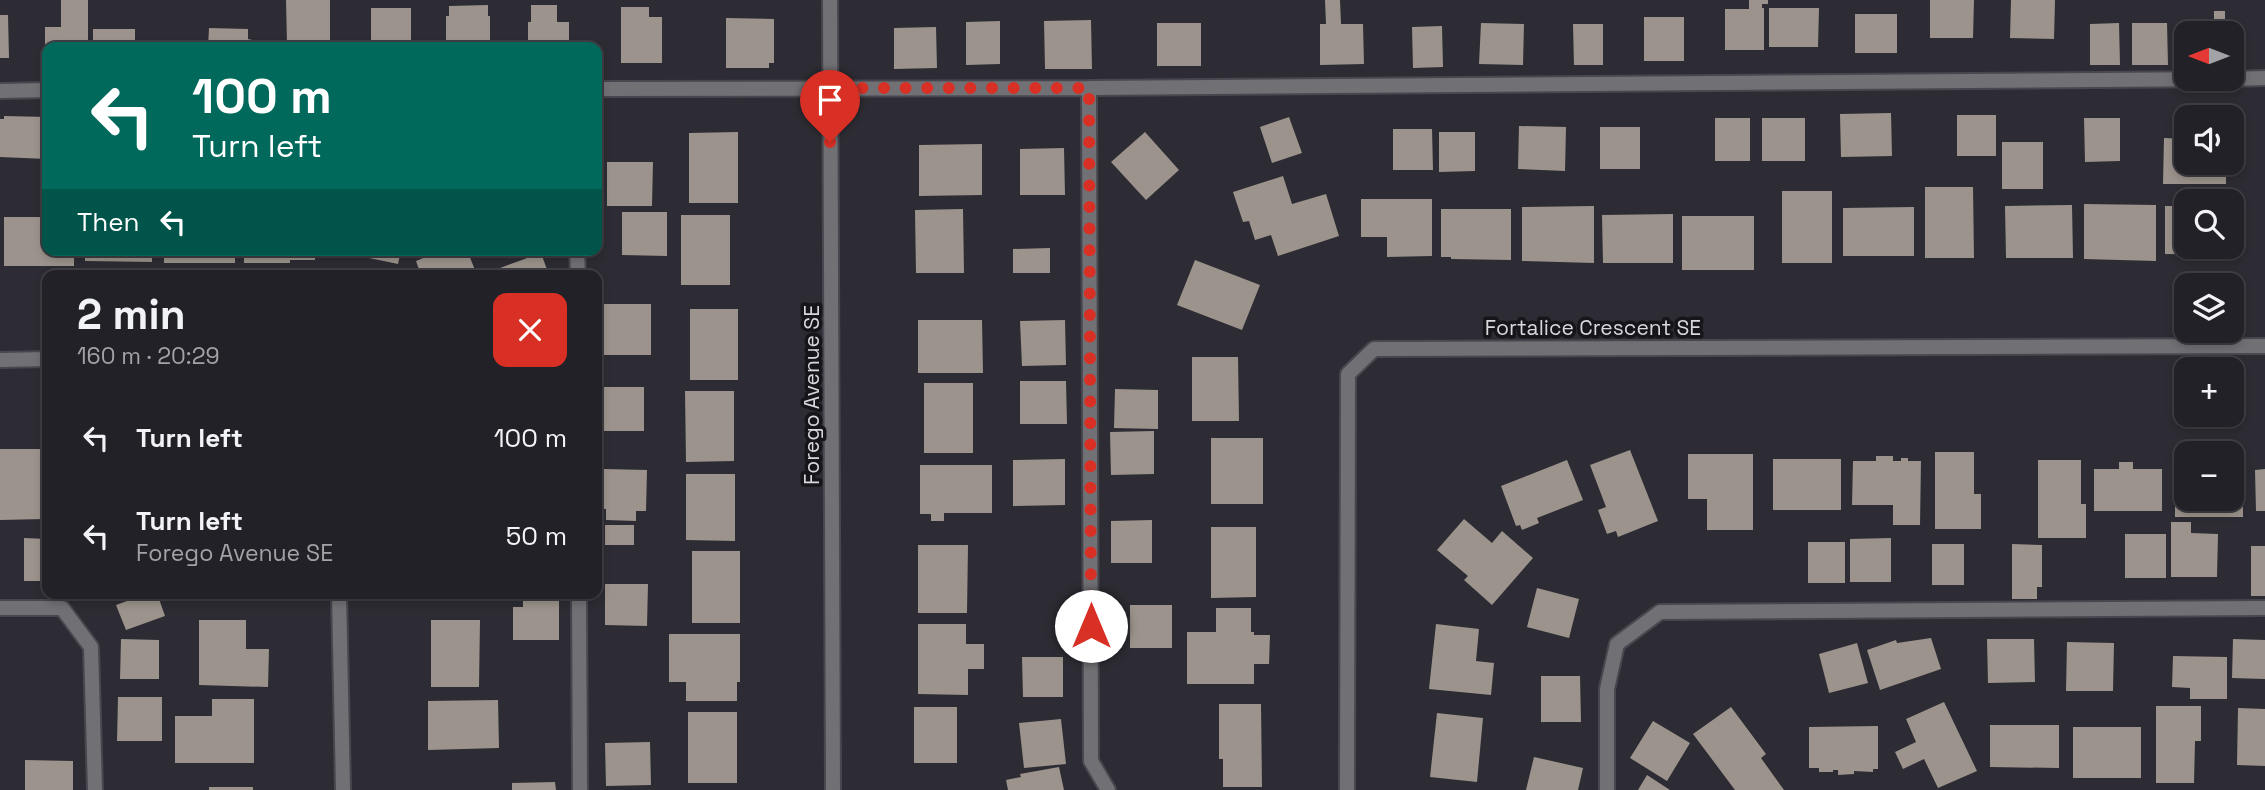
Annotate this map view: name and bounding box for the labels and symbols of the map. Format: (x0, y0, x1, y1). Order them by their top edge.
north arrow (2174, 21, 2244, 91)
pin (800, 70, 860, 142)
street label: Forego Avenue SE (798, 305, 825, 485)
street label: Fortalice Crescent SE (1485, 314, 1701, 341)
position arrow (1054, 589, 1128, 663)

